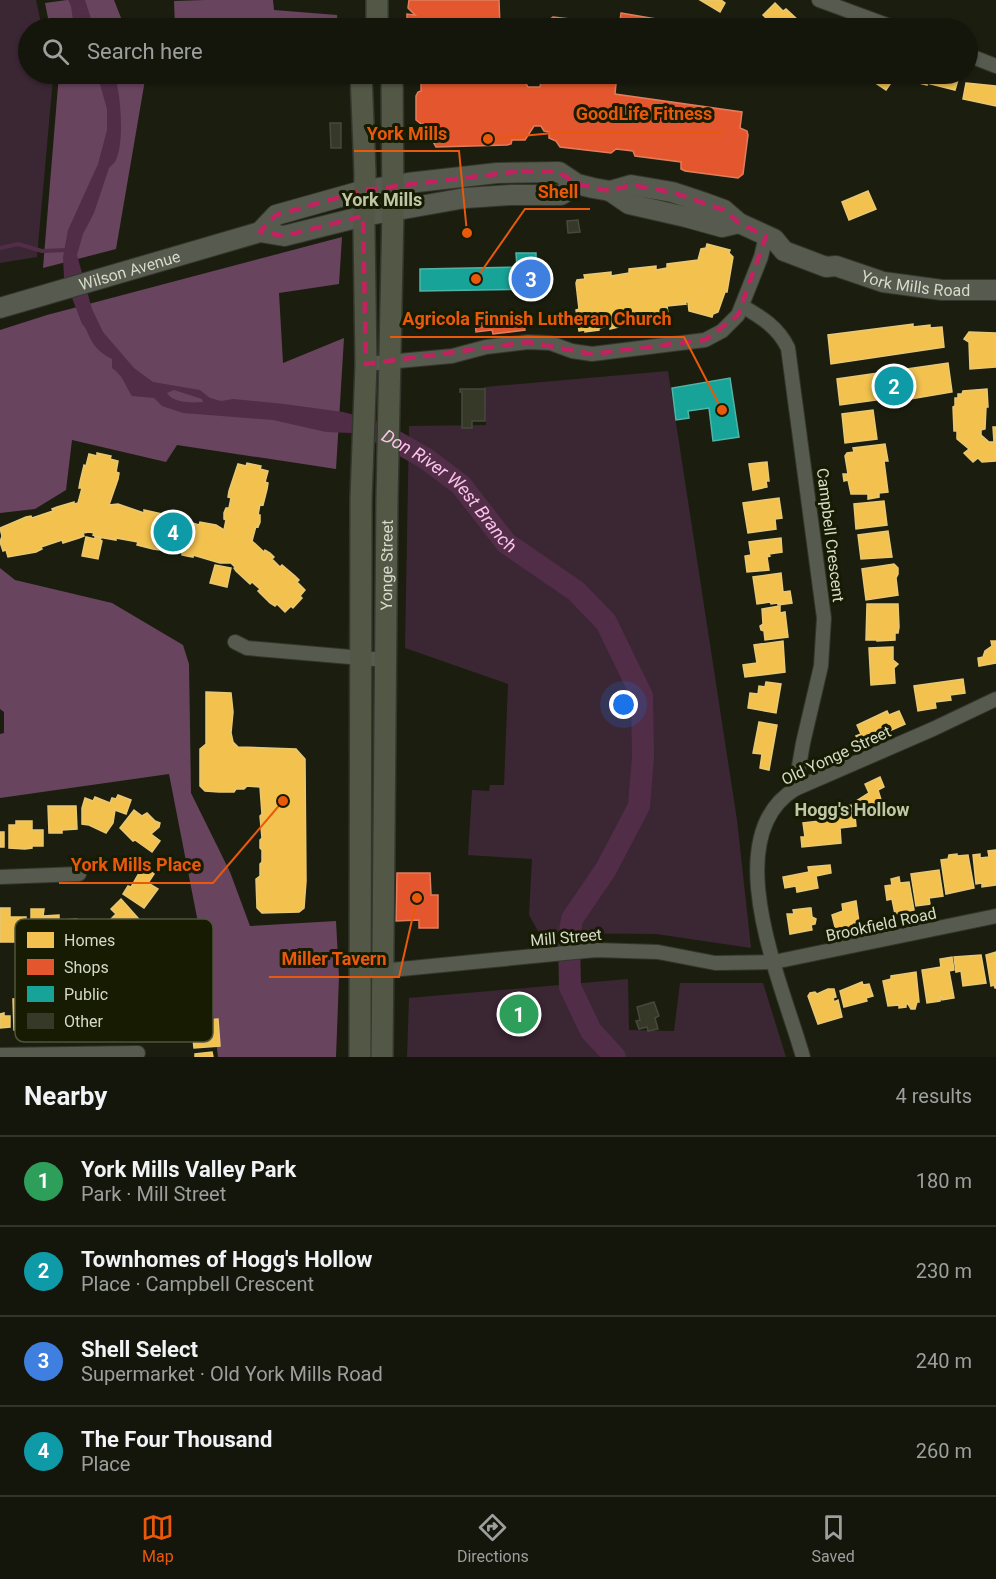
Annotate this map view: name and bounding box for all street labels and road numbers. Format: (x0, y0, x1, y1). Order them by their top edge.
street label: Wilson Avenue (77, 247, 183, 294)
street label: York Mills Road (858, 266, 970, 300)
street label: Campbell Crescent (813, 467, 848, 603)
street label: Yonge Street (377, 520, 397, 610)
street label: Old Yonge Street (778, 722, 894, 789)
street label: Brookfield Road (824, 903, 938, 945)
street label: Mill Street (529, 925, 603, 950)

